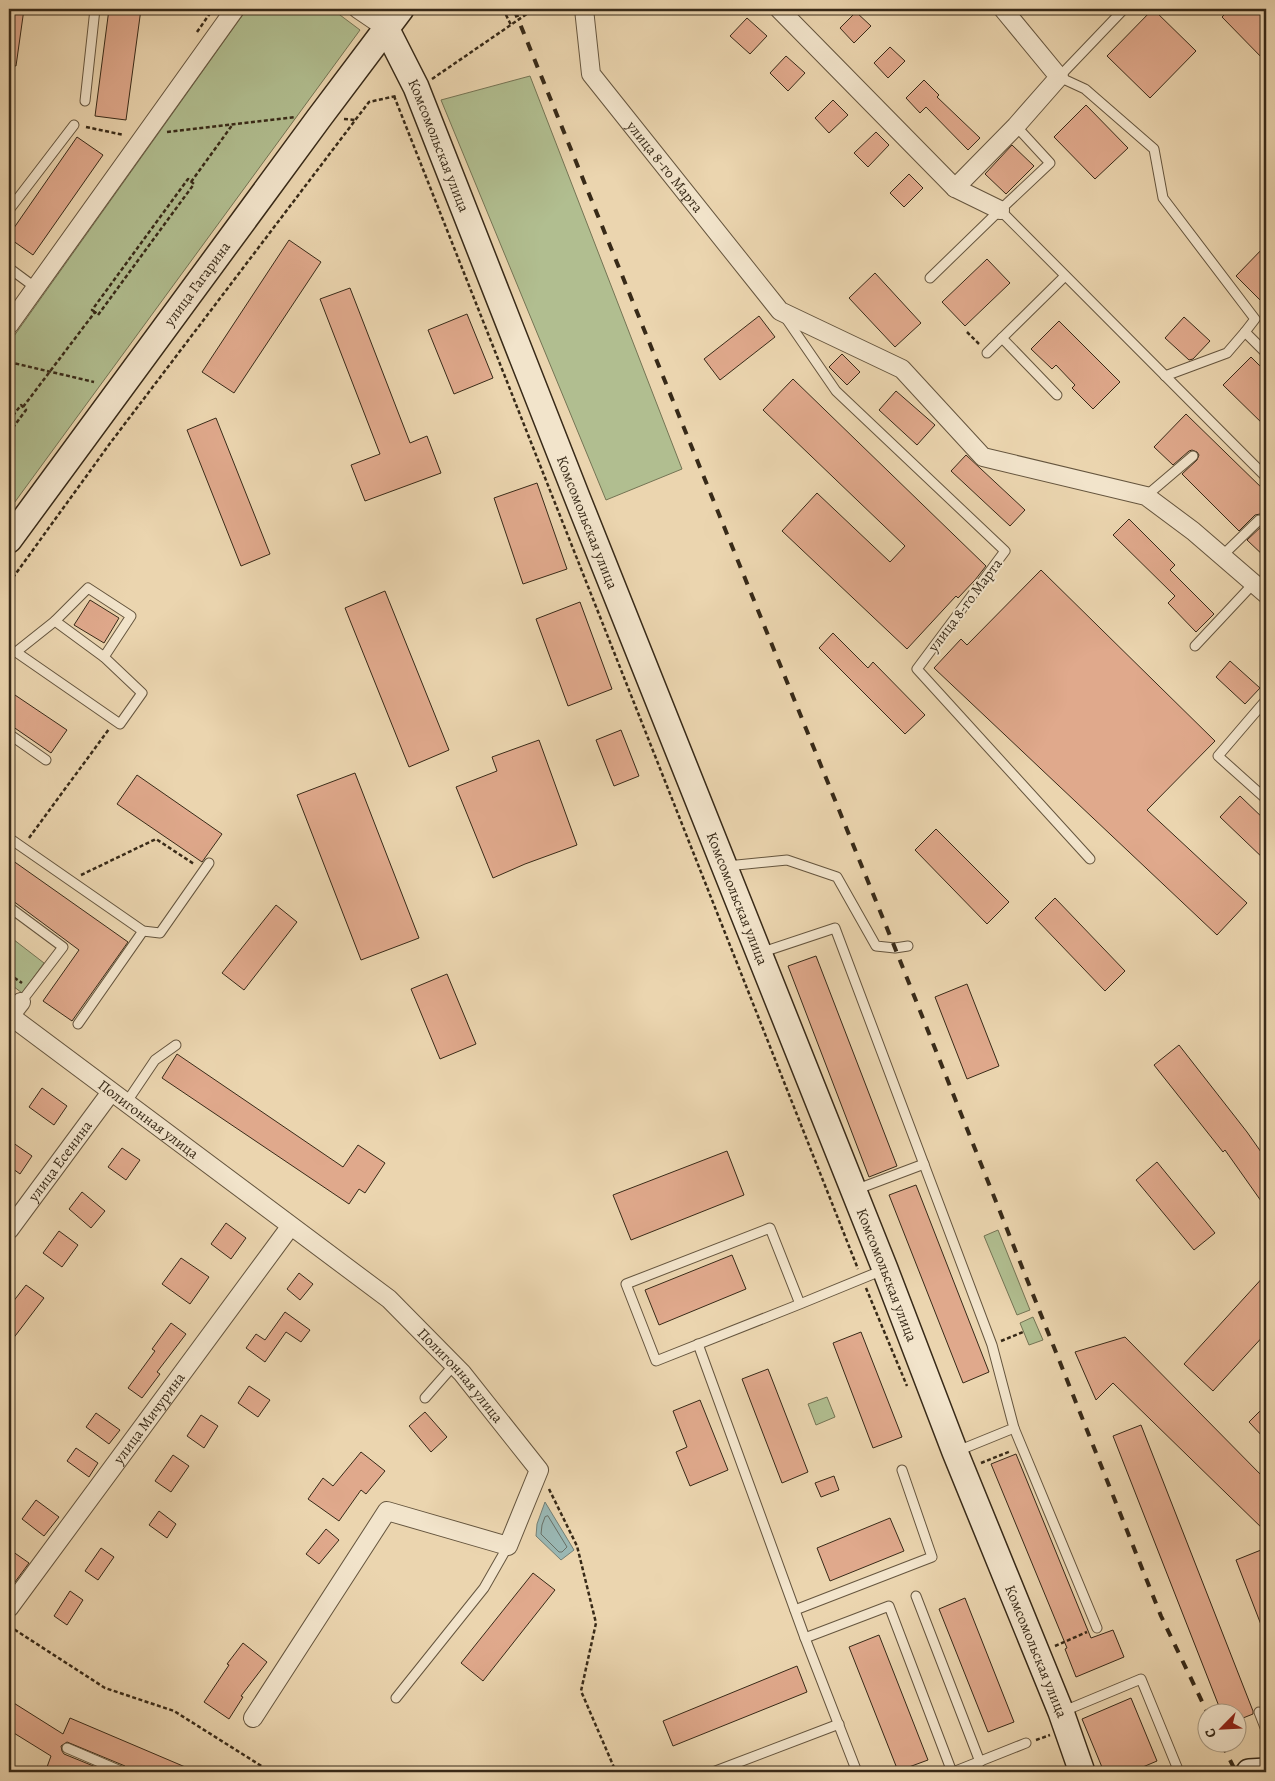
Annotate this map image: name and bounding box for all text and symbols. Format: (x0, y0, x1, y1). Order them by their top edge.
street label: Комсомольская улица (403, 75, 474, 215)
street label: улица 8-го Марта (622, 116, 708, 217)
street label: улица Гагарина (159, 237, 235, 331)
street label: Комсомольская улица (552, 453, 623, 592)
street label: улица 8-го Марта (923, 554, 1007, 657)
street label: Комсомольская улица (702, 829, 773, 968)
street label: Полигонная улица (94, 1075, 203, 1163)
street label: улица Есенина (23, 1116, 97, 1206)
street label: Комсомольская улица (852, 1205, 922, 1345)
street label: Полигонная улица (413, 1323, 508, 1427)
street label: улица Мичурина (108, 1368, 190, 1469)
street label: Комсомольская улица (1000, 1582, 1072, 1720)
north arrow (1198, 1704, 1248, 1754)
text: С (1200, 1725, 1221, 1741)

